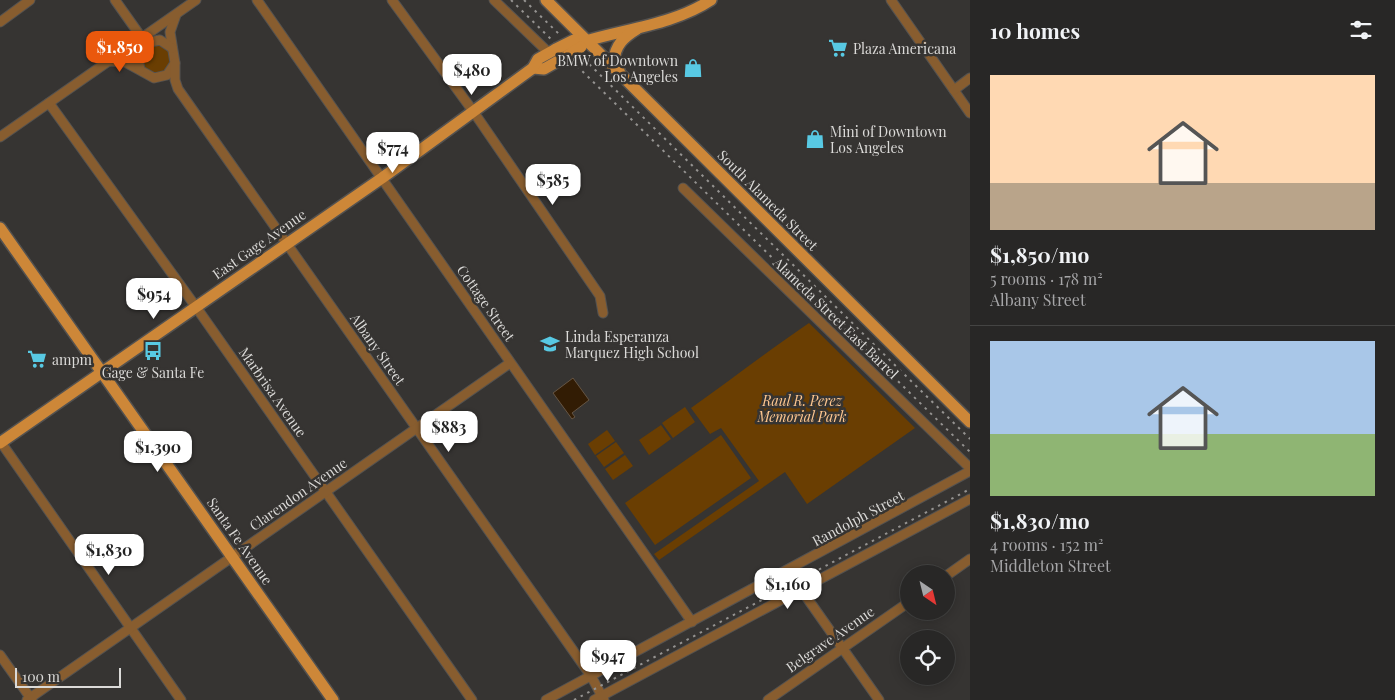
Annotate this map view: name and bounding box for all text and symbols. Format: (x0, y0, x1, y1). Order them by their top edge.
text: 10 homes (990, 16, 1080, 44)
icon: filters (1347, 16, 1375, 44)
pin: $1,850 (79, 30, 161, 73)
text: $1,850 (97, 36, 143, 57)
supermarket icon: Plaza Americana (827, 37, 849, 59)
place label: Plaza Americana (853, 39, 956, 58)
place label: BMW of Downtown Los Angeles (557, 51, 679, 86)
pin: $480 (442, 54, 502, 96)
shop icon: BMW of Downtown Los Angeles (682, 57, 704, 79)
text: $480 (454, 59, 490, 80)
icon: home (1138, 108, 1228, 198)
place label: Mini of Downtown Los Angeles (830, 122, 947, 157)
shop icon: Mini of Downtown Los Angeles (804, 128, 826, 150)
pin: $774 (363, 132, 423, 174)
text: $774 (377, 137, 409, 158)
street label: South Alameda Street (714, 146, 823, 255)
pin: $585 (523, 164, 583, 206)
text: $585 (537, 169, 569, 190)
street label: East Gage Avenue (208, 205, 310, 283)
text: $1,850/mo (990, 240, 1089, 268)
street label: Alameda Street East Barrel (768, 252, 903, 383)
street label: Cottage Street (453, 261, 520, 346)
text: 5 rooms · 178 m² (990, 268, 1103, 289)
pin: $954 (124, 278, 184, 320)
text: $954 (137, 283, 171, 304)
text: Albany Street (990, 289, 1086, 310)
street label: Albany Street (346, 308, 410, 390)
place label: Linda Esperanza Marquez High School (565, 327, 699, 362)
school or university icon: Linda Esperanza Marquez High School (539, 333, 561, 355)
bus stop icon: Gage & Santa Fe (142, 340, 164, 362)
street label: Marbrisa Avenue (235, 343, 311, 441)
supermarket icon: ampm (26, 348, 48, 370)
place label: ampm (52, 350, 93, 369)
place label: Gage & Santa Fe (102, 363, 204, 382)
icon: home (1138, 373, 1228, 463)
park label: Raul R. Perez Memorial Park (757, 391, 846, 426)
pin: $883 (419, 410, 479, 453)
text: $883 (432, 416, 466, 437)
pin: $1,390 (117, 430, 199, 473)
text: $1,390 (135, 436, 181, 457)
street label: Clarendon Avenue (245, 453, 351, 535)
street label: Randolph Street (809, 485, 908, 550)
street label: Santa Fe Avenue (203, 494, 277, 588)
text: $1,830/mo (990, 506, 1090, 534)
pin: $1,830 (68, 534, 150, 576)
text: 4 rooms · 152 m² (990, 534, 1103, 555)
text: $1,830 (86, 539, 132, 560)
text: Middleton Street (990, 555, 1111, 576)
north arrow (900, 565, 955, 620)
map controls (900, 565, 955, 685)
pin: $1,160 (747, 568, 829, 610)
text: $1,160 (765, 573, 811, 594)
street label: Belgrave Avenue (782, 602, 878, 676)
button: locate (900, 630, 955, 685)
pin: $947 (578, 640, 638, 682)
text: $947 (591, 645, 625, 666)
scale bar (15, 665, 121, 688)
text: 100 m (22, 667, 60, 686)

